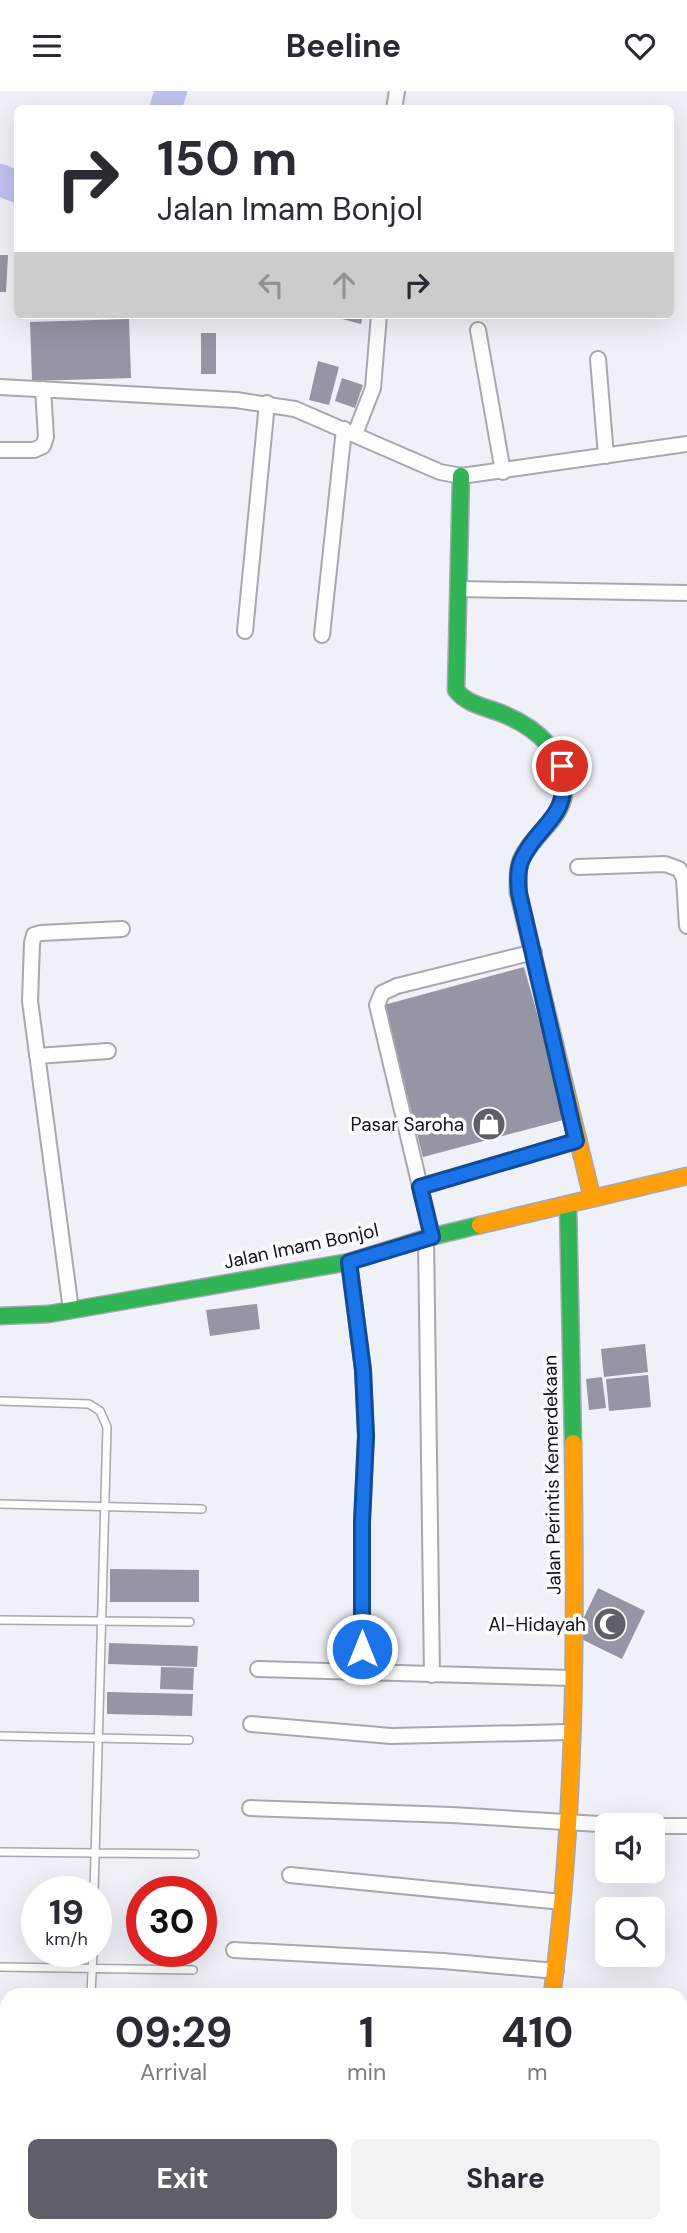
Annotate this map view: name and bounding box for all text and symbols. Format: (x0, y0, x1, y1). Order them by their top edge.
text: Beeline (286, 25, 401, 67)
icon: menu (28, 27, 66, 65)
icon: heart (621, 27, 659, 65)
text: 150 m (157, 126, 297, 190)
icon: right (42, 133, 133, 224)
text: Jalan Imam Bonjol (157, 188, 423, 230)
icon: left (252, 266, 290, 304)
icon: ahead (325, 266, 363, 304)
icon: right (398, 266, 436, 304)
pin (532, 736, 592, 796)
icon: arrive (543, 747, 581, 785)
shop icon: Pasar Saroha (470, 1105, 508, 1143)
place label: Pasar Saroha (351, 1112, 464, 1137)
street label: Jalan Imam Bonjol (221, 1217, 381, 1275)
street label: Jalan Perintis Kemerdekaan (537, 1355, 567, 1595)
mosque icon: Al-Hidayah (591, 1605, 629, 1643)
position arrow (325, 1612, 399, 1686)
place label: Al-Hidayah (488, 1612, 586, 1637)
map controls (595, 1813, 665, 1967)
button: sound (595, 1813, 665, 1883)
speed limit sign: 30 (126, 1876, 217, 1967)
text: 19 (49, 1889, 84, 1935)
button: search (595, 1897, 665, 1967)
text: km/h (45, 1927, 88, 1951)
text: 09:29 (115, 2005, 232, 2060)
text: 1 (359, 2005, 374, 2060)
text: 410 (501, 2005, 573, 2060)
text: Arrival (140, 2057, 207, 2087)
text: min (347, 2057, 386, 2087)
text: m (527, 2057, 547, 2087)
button: Exit (28, 2139, 337, 2219)
button: Share (351, 2139, 660, 2219)

